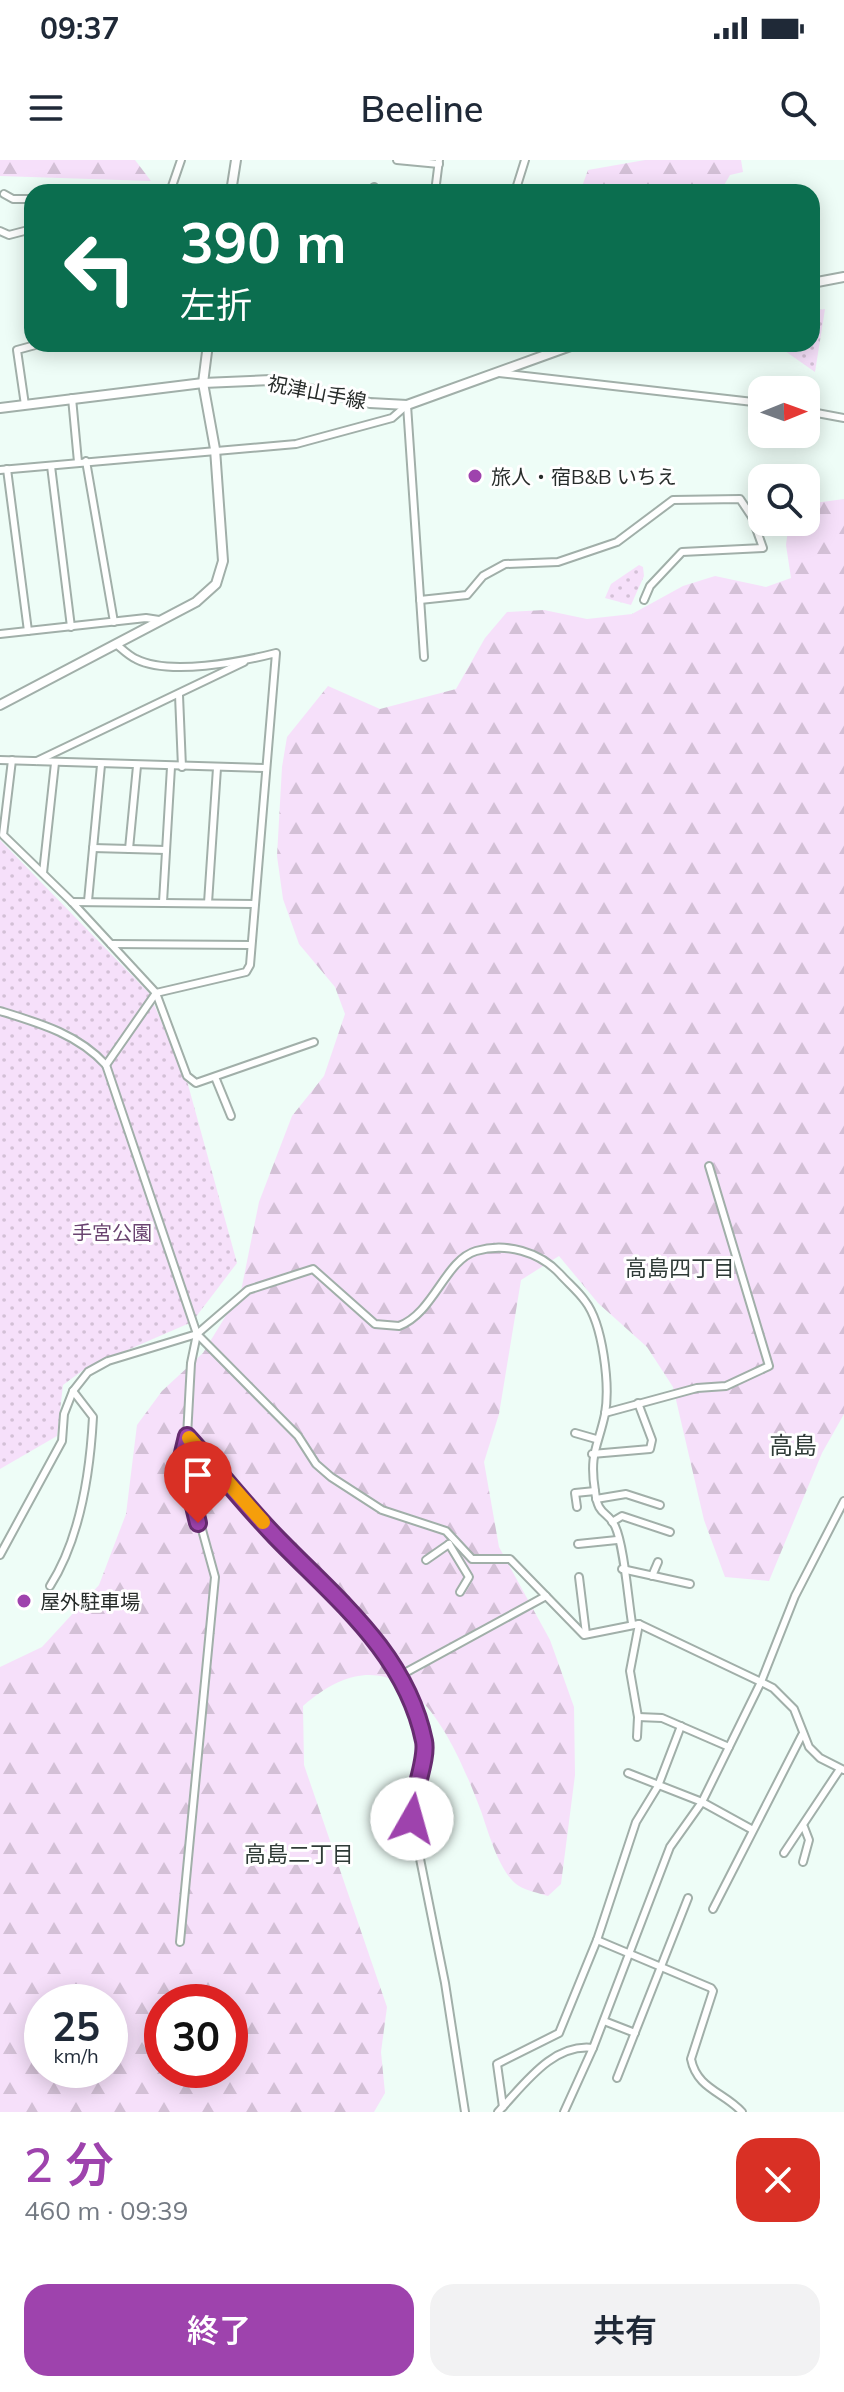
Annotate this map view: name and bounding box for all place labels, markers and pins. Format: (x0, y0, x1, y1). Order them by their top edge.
place label: 旅人・宿B&B いちえ (491, 464, 677, 489)
marker: 旅人・宿B&B いちえ (466, 467, 484, 485)
pin (164, 1441, 232, 1523)
place label: 屋外駐車場 (40, 1589, 140, 1614)
marker: 屋外駐車場 (15, 1592, 33, 1610)

